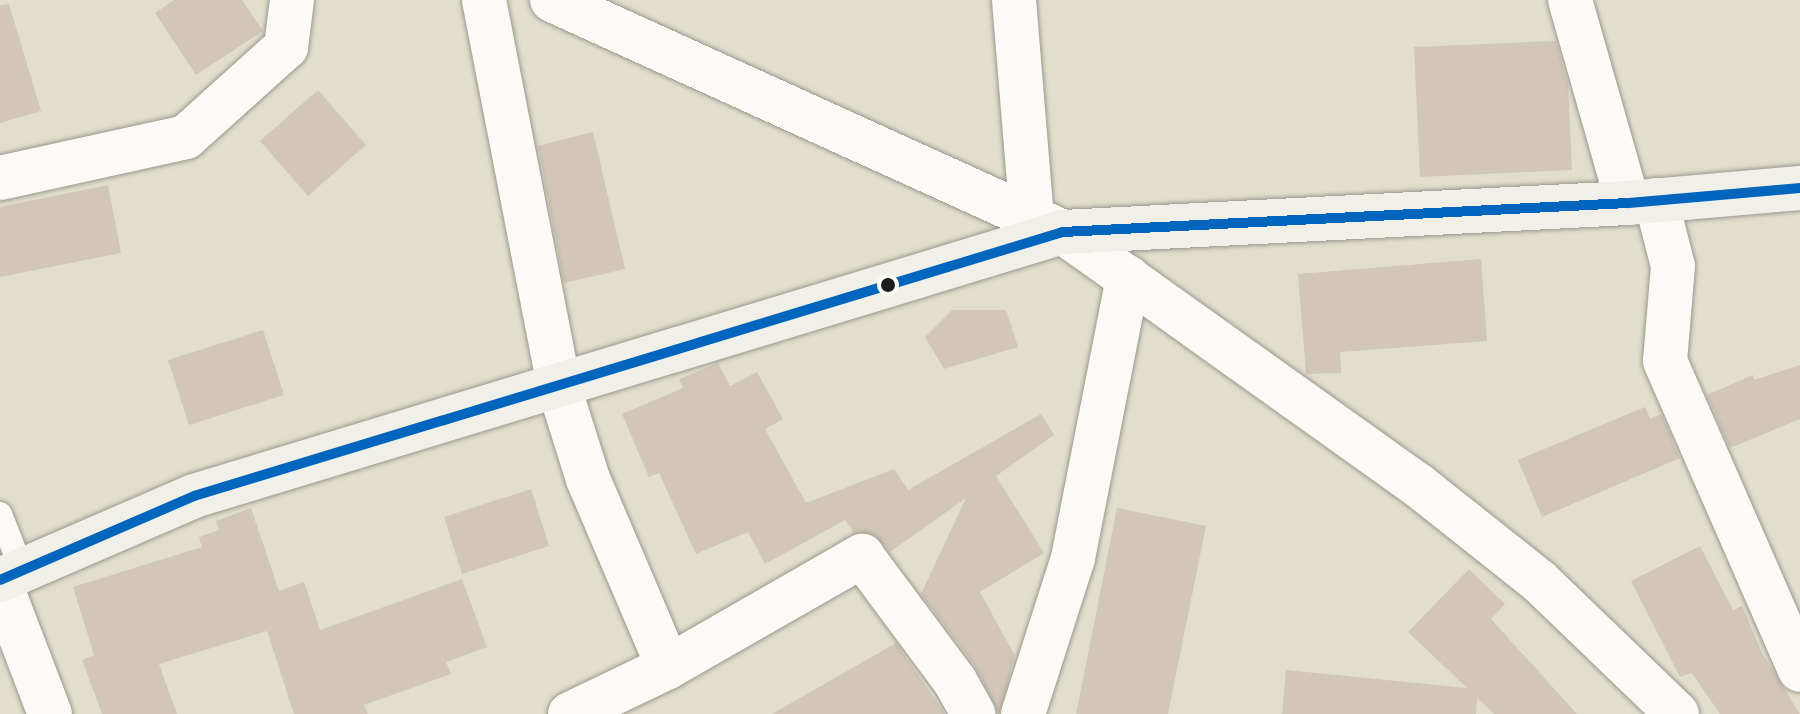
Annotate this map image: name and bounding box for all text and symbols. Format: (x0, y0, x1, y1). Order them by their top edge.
unlabelled marker (880, 277, 896, 293)

